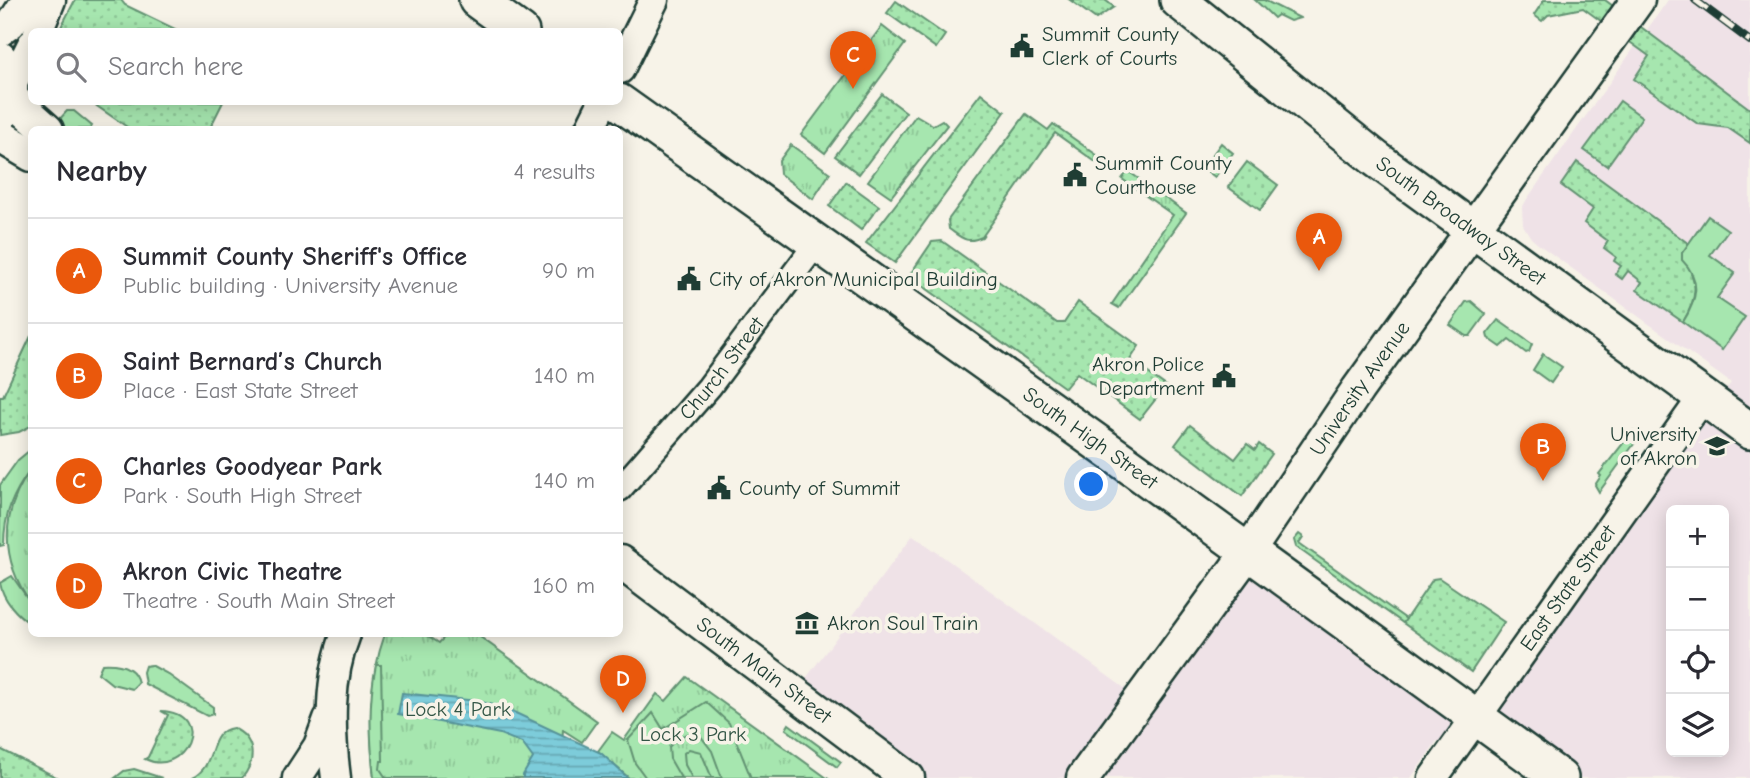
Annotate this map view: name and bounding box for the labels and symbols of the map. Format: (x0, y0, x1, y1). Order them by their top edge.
place label: Summit County Clerk of Courts (1042, 22, 1179, 70)
pin: C (830, 31, 876, 89)
public building icon: Summit County Clerk of Courts (1008, 32, 1036, 60)
place label: Summit County Courthouse (1095, 151, 1232, 199)
street label: South Broadway Street (1371, 151, 1551, 291)
public building icon: Summit County Courthouse (1061, 161, 1089, 189)
pin: A (1296, 213, 1342, 271)
public building icon: City of Akron Municipal Building (675, 265, 703, 293)
place label: City of Akron Municipal Building (709, 267, 998, 291)
street label: Church Street (674, 311, 770, 424)
street label: University Avenue (1305, 317, 1415, 460)
place label: Akron Police Department (1092, 352, 1205, 400)
public building icon: Akron Police Department (1210, 362, 1238, 390)
street label: South High Street (1019, 382, 1163, 495)
place label: University of Akron (1610, 422, 1698, 470)
pin: B (1520, 423, 1566, 481)
school or university icon: University of Akron (1703, 432, 1731, 460)
your location (1074, 467, 1108, 501)
public building icon: County of Summit (705, 474, 733, 502)
place label: County of Summit (739, 476, 900, 500)
street label: East State Street (1515, 519, 1621, 656)
museum icon: Akron Soul Train (793, 609, 821, 637)
place label: Akron Soul Train (827, 611, 978, 635)
street label: South Main Street (692, 612, 837, 729)
pin: D (600, 655, 646, 713)
park label: Lock 4 Park (405, 697, 511, 721)
park label: Lock 3 Park (640, 722, 746, 746)

